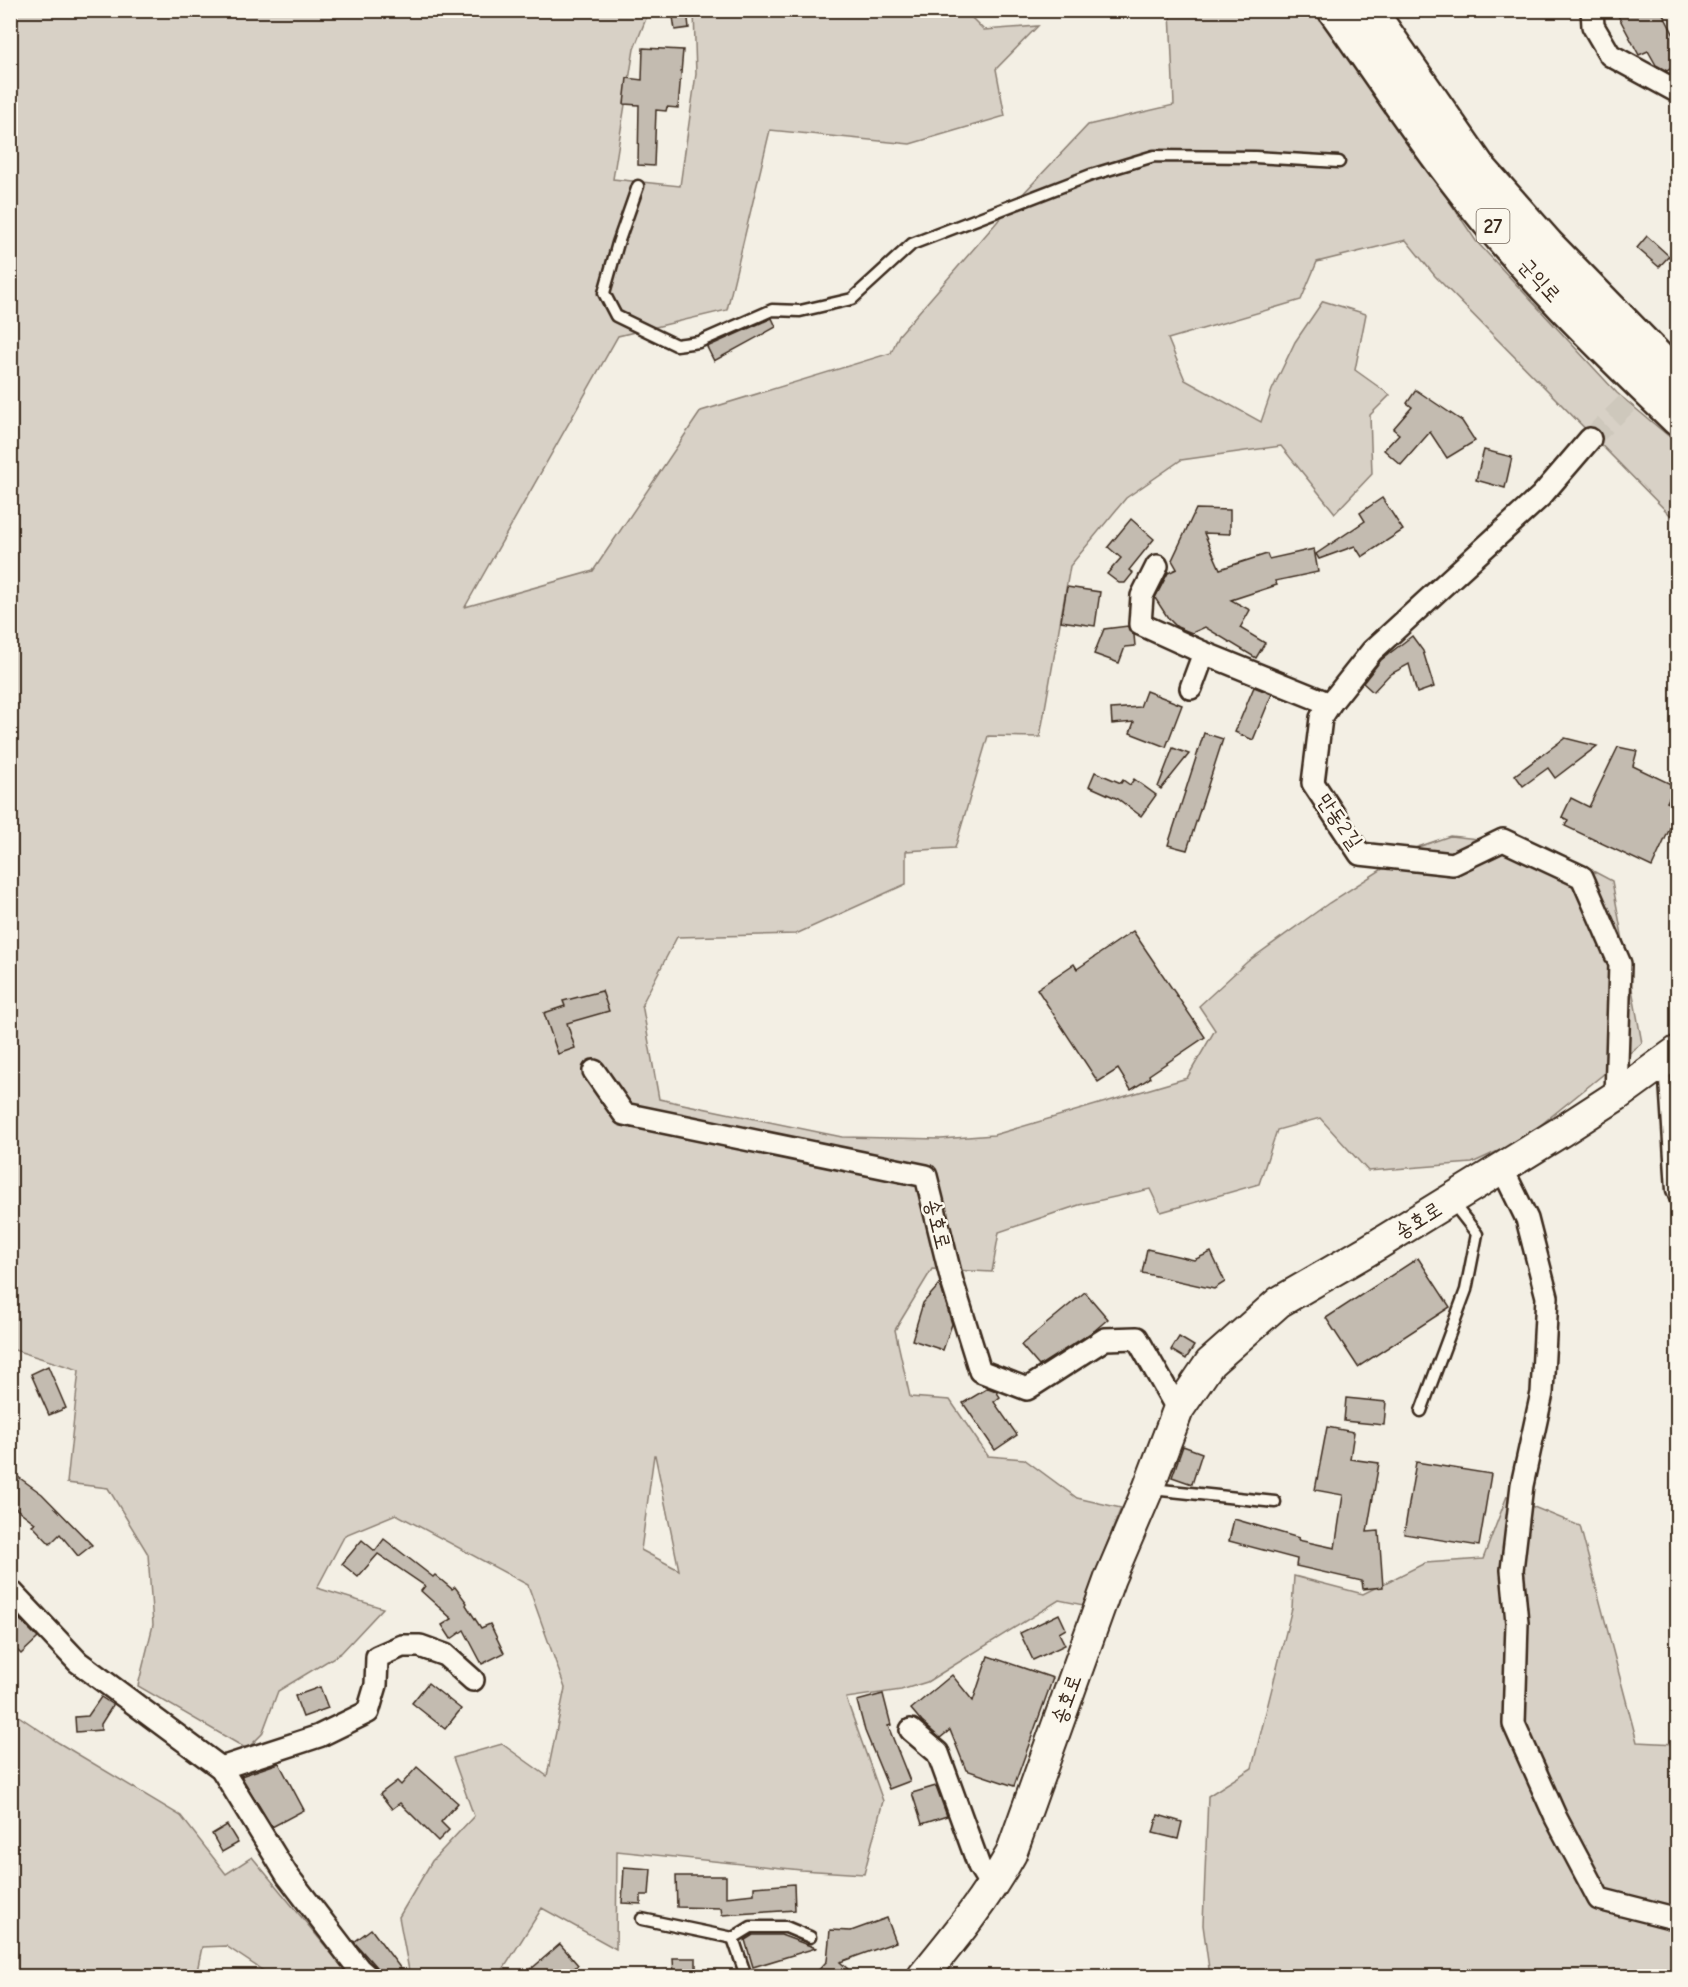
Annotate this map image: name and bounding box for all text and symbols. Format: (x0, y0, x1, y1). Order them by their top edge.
road number: 27 (1476, 209, 1510, 243)
street label: 군익로 (1514, 253, 1566, 307)
street label: 만동2길 (1312, 789, 1368, 853)
street label: 송호로 (920, 1196, 956, 1252)
street label: 송호로 (1390, 1196, 1446, 1244)
street label: 송호로 (1046, 1671, 1086, 1727)

